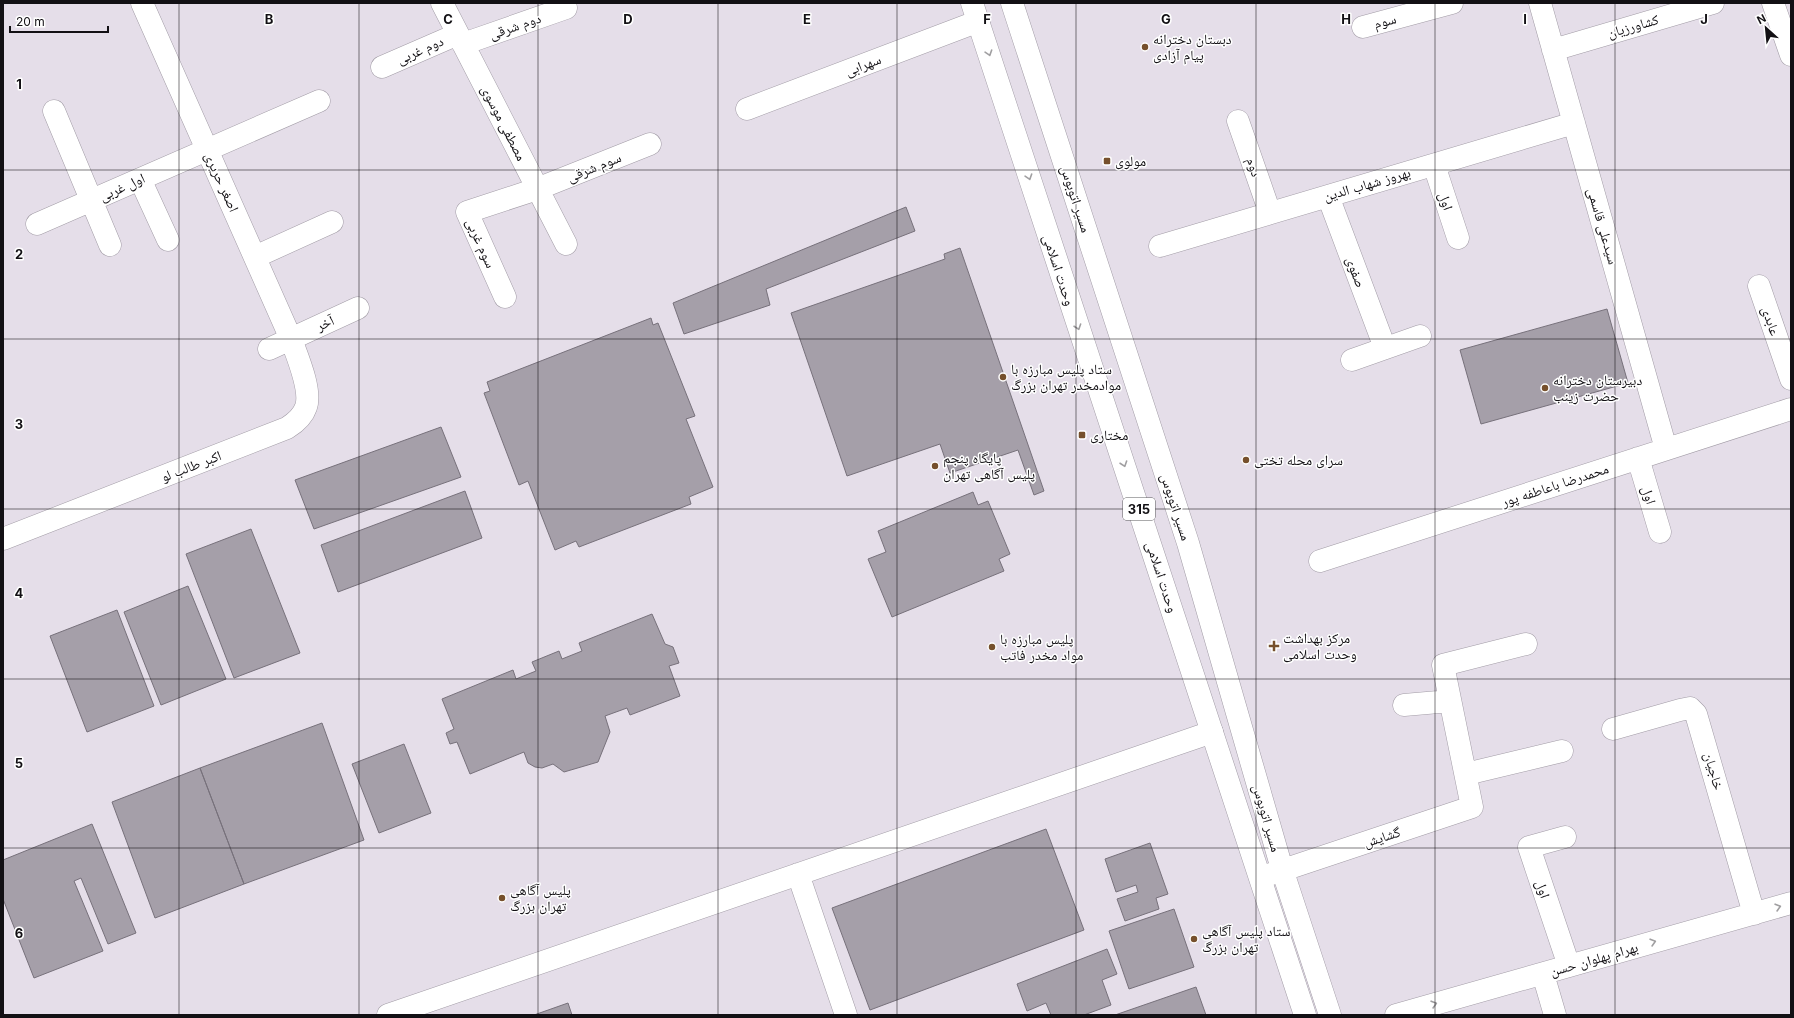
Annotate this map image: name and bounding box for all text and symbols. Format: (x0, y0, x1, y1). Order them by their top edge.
scale bar (10, 8, 108, 34)
north arrow (1746, 8, 1786, 48)
street label: دوم شرقی (487, 9, 544, 44)
street label: سوم (1372, 9, 1399, 34)
street label: کشاورزیان (1605, 10, 1661, 42)
text: B (265, 11, 274, 27)
text: C (443, 11, 453, 27)
text: D (623, 11, 633, 27)
text: E (803, 11, 811, 27)
text: F (983, 11, 991, 27)
text: G (1161, 11, 1171, 27)
text: H (1341, 11, 1351, 27)
text: I (1523, 11, 1527, 27)
text: J (1700, 11, 1708, 27)
text: N (1755, 11, 1768, 27)
text: 20 m (16, 14, 45, 29)
place label: دبستان دخترانه پیام آزادی (1153, 30, 1232, 65)
street label: دوم غربی (394, 32, 447, 69)
marker: دبستان دخترانه پیام آزادی (1140, 42, 1150, 52)
street label: سهرابی (842, 50, 884, 80)
one-way arrow (984, 50, 993, 57)
text: 1 (16, 76, 22, 92)
street label: مصطفی موسوی (477, 82, 531, 164)
street label: سوم شرقی (564, 148, 624, 187)
street label: اصغر حریری (201, 149, 243, 215)
place label: مولوی (1115, 152, 1146, 170)
street label: دوم (1241, 155, 1266, 180)
marker: مولوی (1102, 156, 1112, 166)
street label: مسیر اتوبوس (1057, 163, 1095, 235)
street label: بهروز شهاب الدین (1322, 163, 1413, 205)
street label: اول غربی (96, 169, 148, 205)
one-way arrow (1024, 173, 1033, 180)
street label: سیدعلی قاسمی (1583, 186, 1623, 266)
street label: اول (1435, 190, 1457, 212)
street label: سوم غربی (461, 215, 500, 271)
street label: وحدت اسلامی (1039, 232, 1079, 308)
text: 2 (15, 246, 23, 262)
street label: صفوی (1342, 254, 1370, 290)
street label: عابدی (1758, 304, 1784, 338)
street label: آخر (312, 311, 337, 335)
one-way arrow (1073, 324, 1082, 331)
place label: ستاد پلیس مبارزه با موادمخدر تهران بزرگ (1011, 360, 1121, 394)
place label: دبیرستان دخترانه حضرت زینب (1553, 371, 1642, 405)
marker: ستاد پلیس مبارزه با موادمخدر تهران بزرگ (998, 372, 1008, 382)
marker: دبیرستان دخترانه حضرت زینب (1540, 383, 1550, 393)
text: 3 (15, 416, 23, 432)
place label: مختاری (1090, 426, 1128, 444)
marker: مختاری (1077, 430, 1087, 440)
street label: اکبر طالب لو (158, 446, 224, 486)
place label: پایگاه پنجم پلیس آگاهی تهران (943, 449, 1035, 483)
place label: سرای محله تختی (1254, 451, 1343, 469)
marker: سرای محله تختی (1241, 455, 1251, 465)
street label: محمدرضا باعاطفه پور (1498, 459, 1611, 511)
one-way arrow (1119, 460, 1128, 467)
marker: پایگاه پنجم پلیس آگاهی تهران (930, 461, 940, 471)
street label: مسیر اتوبوس (1157, 471, 1195, 543)
street label: اول (1638, 484, 1660, 506)
road number: 315 (1123, 498, 1155, 520)
street label: وحدت اسلامی (1142, 539, 1182, 615)
text: 4 (15, 585, 24, 601)
place label: مرکز بهداشت وحدت اسلامی (1283, 629, 1357, 663)
place label: پلیس مبارزه با مواد مخدر فاتب (1000, 630, 1083, 664)
marker: مرکز بهداشت وحدت اسلامی (1268, 640, 1280, 652)
marker: پلیس مبارزه با مواد مخدر فاتب (987, 642, 997, 652)
street label: خاجیان (1700, 750, 1728, 792)
text: 5 (15, 755, 23, 771)
street label: مسیر اتوبوس (1249, 782, 1285, 854)
street label: گشایش (1361, 823, 1403, 851)
street label: اول (1532, 878, 1554, 900)
place label: پلیس آگاهی تهران بزرگ (510, 881, 571, 915)
marker: پلیس آگاهی تهران بزرگ (497, 893, 507, 903)
one-way arrow (1774, 903, 1781, 912)
place label: ستاد پلیس آگاهی تهران بزرگ (1202, 922, 1290, 956)
text: 6 (15, 925, 23, 941)
marker: ستاد پلیس آگاهی تهران بزرگ (1189, 934, 1199, 944)
street label: بهرام پهلوان حسن (1548, 938, 1641, 981)
one-way arrow (1649, 938, 1656, 947)
one-way arrow (1430, 1001, 1437, 1009)

